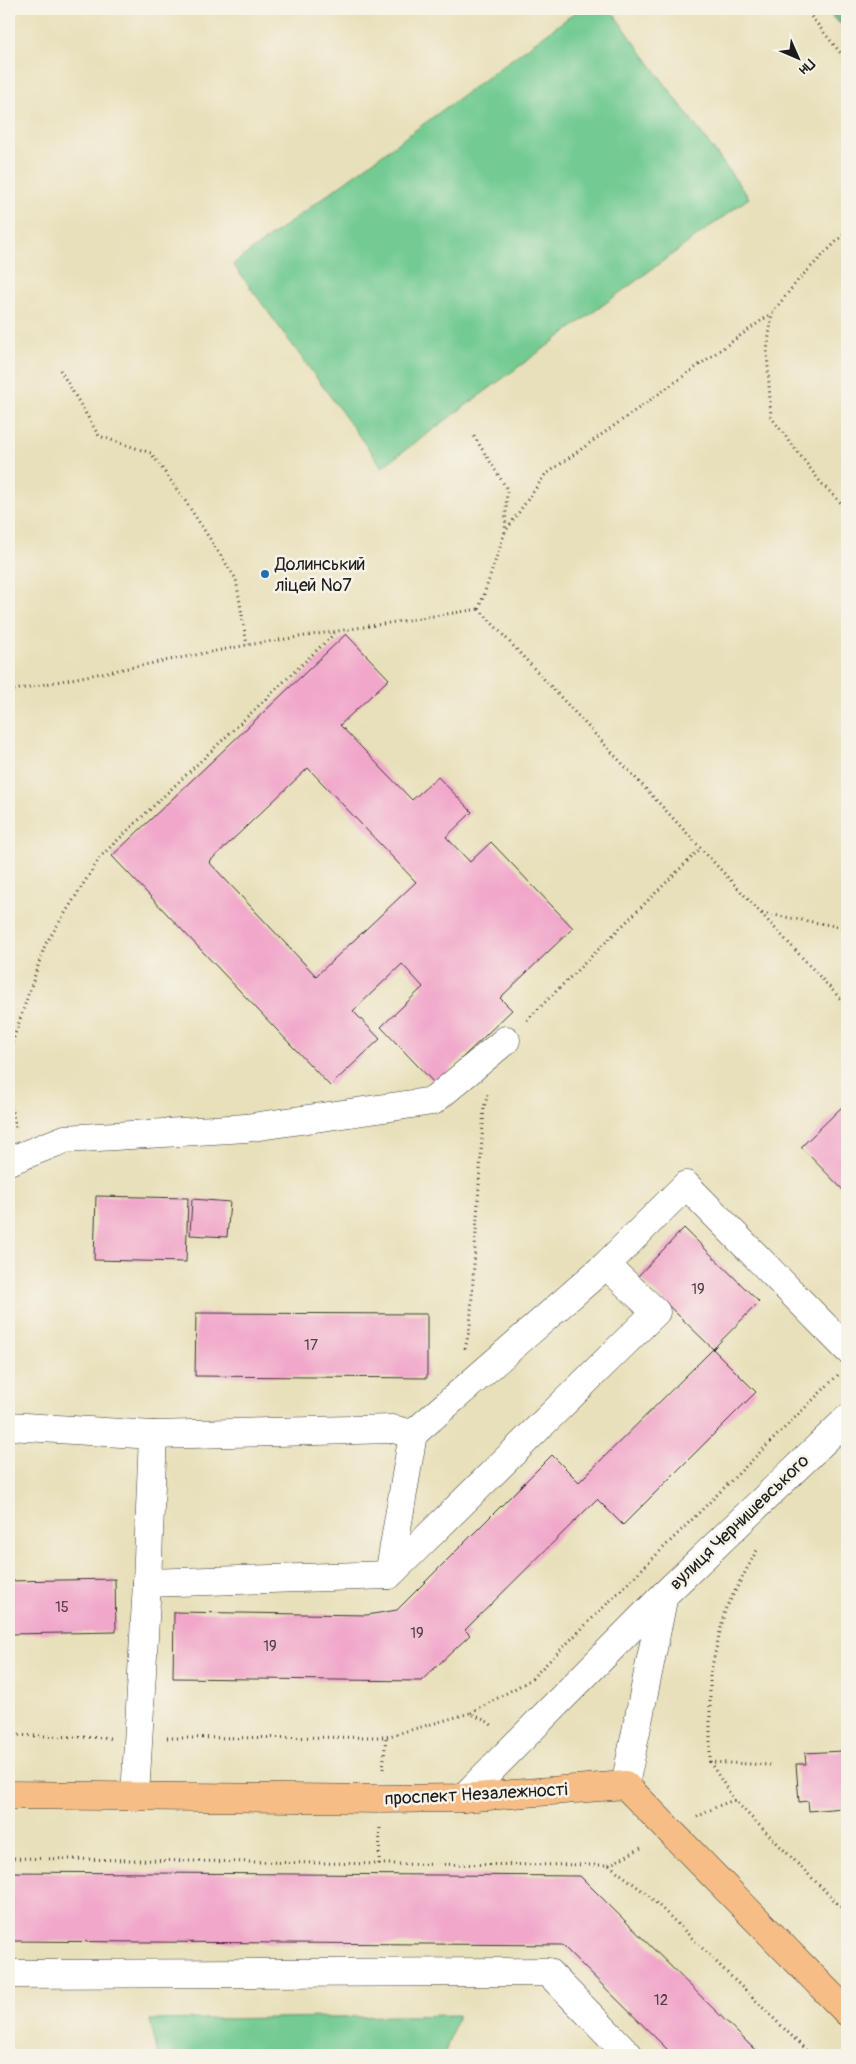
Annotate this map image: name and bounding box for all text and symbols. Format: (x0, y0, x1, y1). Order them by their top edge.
north arrow (774, 32, 824, 82)
text: Пн (795, 55, 818, 78)
place label: Долинський ліцей №7 (274, 553, 365, 597)
marker: Долинський ліцей №7 (259, 568, 271, 580)
house number: 19 (691, 1280, 705, 1299)
house number: 17 (304, 1336, 318, 1355)
street label: вулиця Чернишевського (665, 1449, 814, 1595)
house number: 15 (55, 1598, 69, 1617)
house number: 19 (410, 1624, 424, 1643)
house number: 19 (263, 1637, 277, 1656)
street label: проспект Незалежності (384, 1778, 568, 1811)
house number: 12 (654, 1991, 668, 2010)

